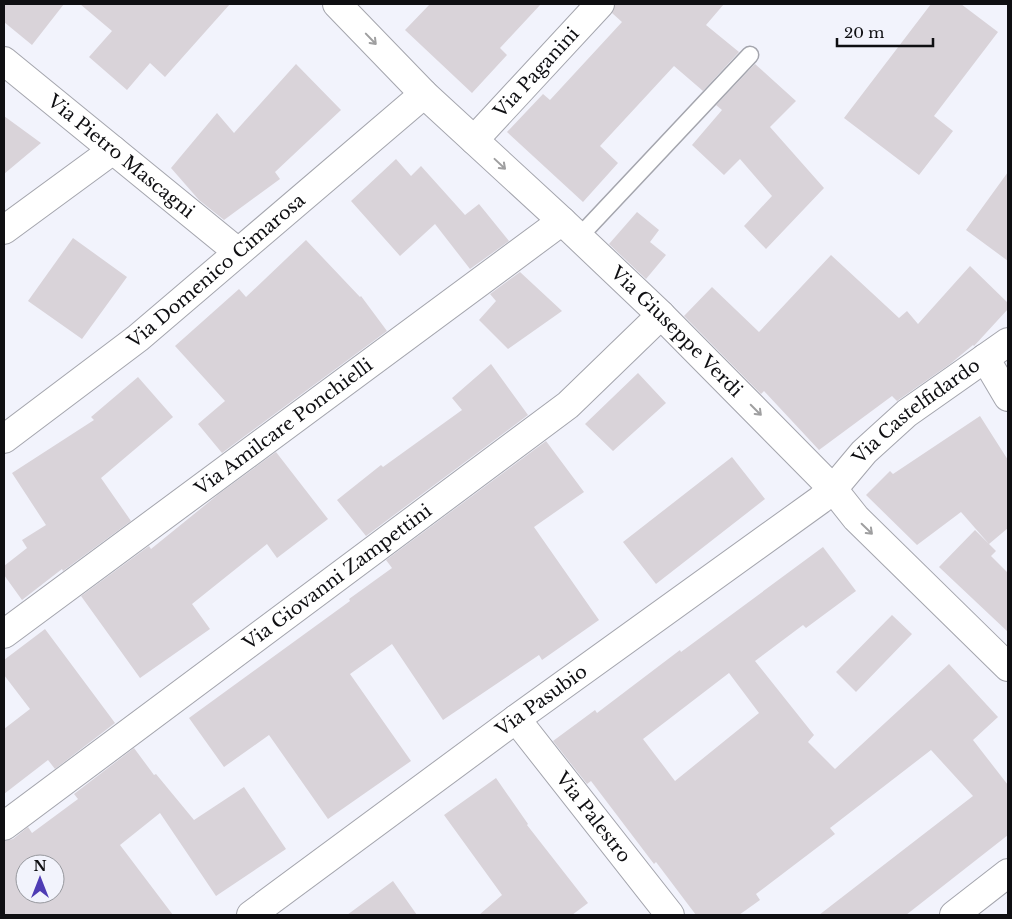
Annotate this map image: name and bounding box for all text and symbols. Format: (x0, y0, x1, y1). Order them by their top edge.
scale bar (837, 15, 933, 47)
street label: Via Paganini (489, 23, 584, 123)
text: 20 m (844, 23, 884, 42)
one-way arrow (365, 33, 377, 45)
street label: Via Pietro Mascagni (42, 90, 199, 223)
one-way arrow (494, 158, 507, 170)
street label: Via Domenico Cimarosa (123, 189, 310, 353)
street label: Via Giuseppe Verdi (605, 261, 747, 402)
street label: Via Amilcare Ponchielli (190, 354, 377, 501)
street label: Via Castelfidardo (847, 354, 984, 469)
one-way arrow (750, 404, 762, 417)
street label: Via Giovanni Zampettini (238, 500, 436, 655)
one-way arrow (860, 523, 873, 535)
street label: Via Pasubio (491, 660, 591, 742)
street label: Via Palestro (550, 767, 635, 867)
north arrow (15, 854, 65, 904)
text: N (33, 857, 47, 875)

